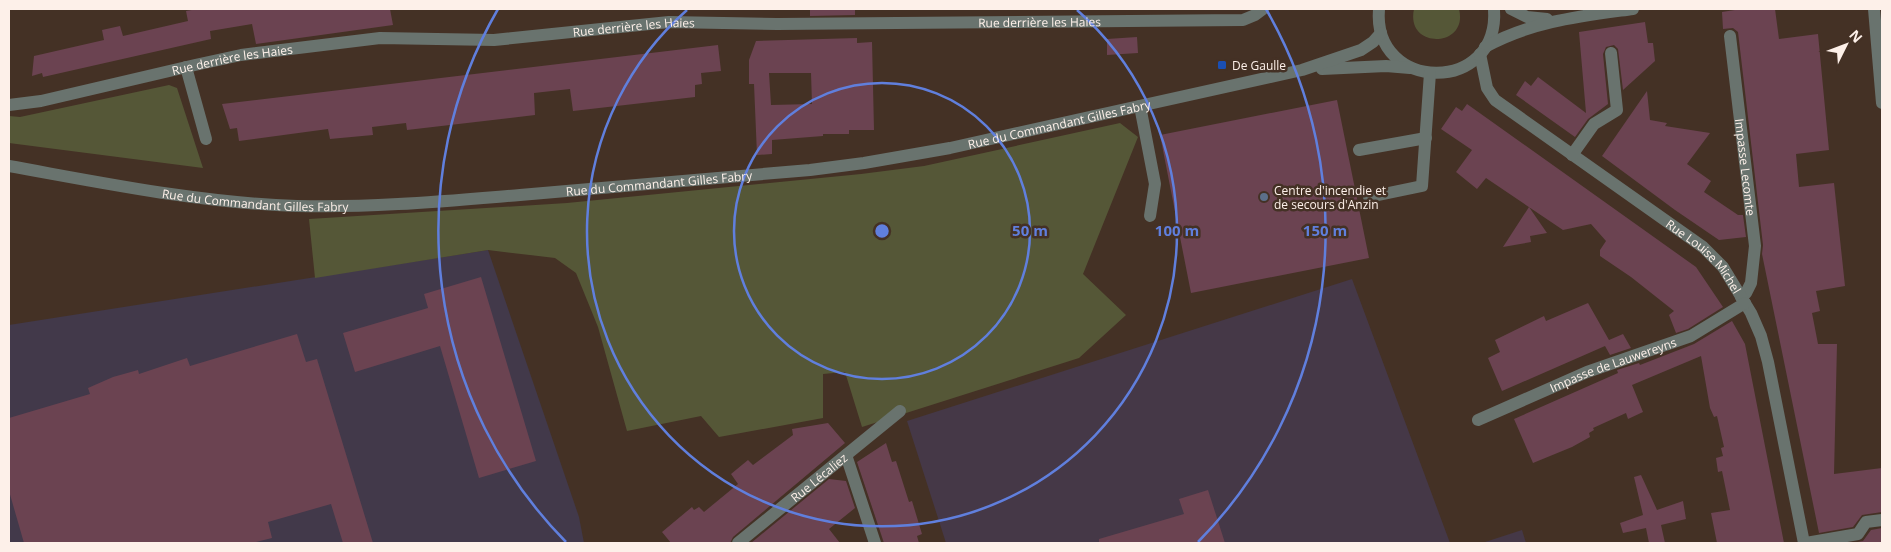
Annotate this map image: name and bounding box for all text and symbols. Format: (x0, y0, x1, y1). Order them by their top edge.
street label: Rue derrière les Haies (572, 13, 695, 40)
street label: Rue derrière les Haies (978, 13, 1101, 31)
north arrow (1821, 20, 1871, 70)
text: N (1845, 25, 1867, 47)
street label: Rue derrière les Haies (170, 40, 294, 79)
place label: De Gaulle (1232, 57, 1286, 74)
marker: De Gaulle (1216, 59, 1228, 71)
street label: Rue du Commandant Gilles Fabry (966, 95, 1153, 152)
street label: Impasse Lecomte (1731, 117, 1760, 217)
street label: Rue du Commandant Gilles Fabry (565, 166, 754, 200)
place label: Centre d'incendie et de secours d'Anzin (1274, 182, 1386, 213)
street label: Rue du Commandant Gilles Fabry (161, 184, 350, 215)
marker: Centre d'incendie et de secours d'Anzin (1258, 191, 1270, 203)
street label: Rue Louise Michel (1663, 215, 1745, 296)
text: 50 m (1012, 220, 1048, 240)
text: 100 m (1155, 220, 1199, 240)
text: 150 m (1303, 220, 1347, 240)
centre of rings (873, 222, 891, 240)
street label: Impasse de Lauwereyns (1547, 333, 1679, 396)
street label: Rue Lécaliez (787, 449, 851, 506)

